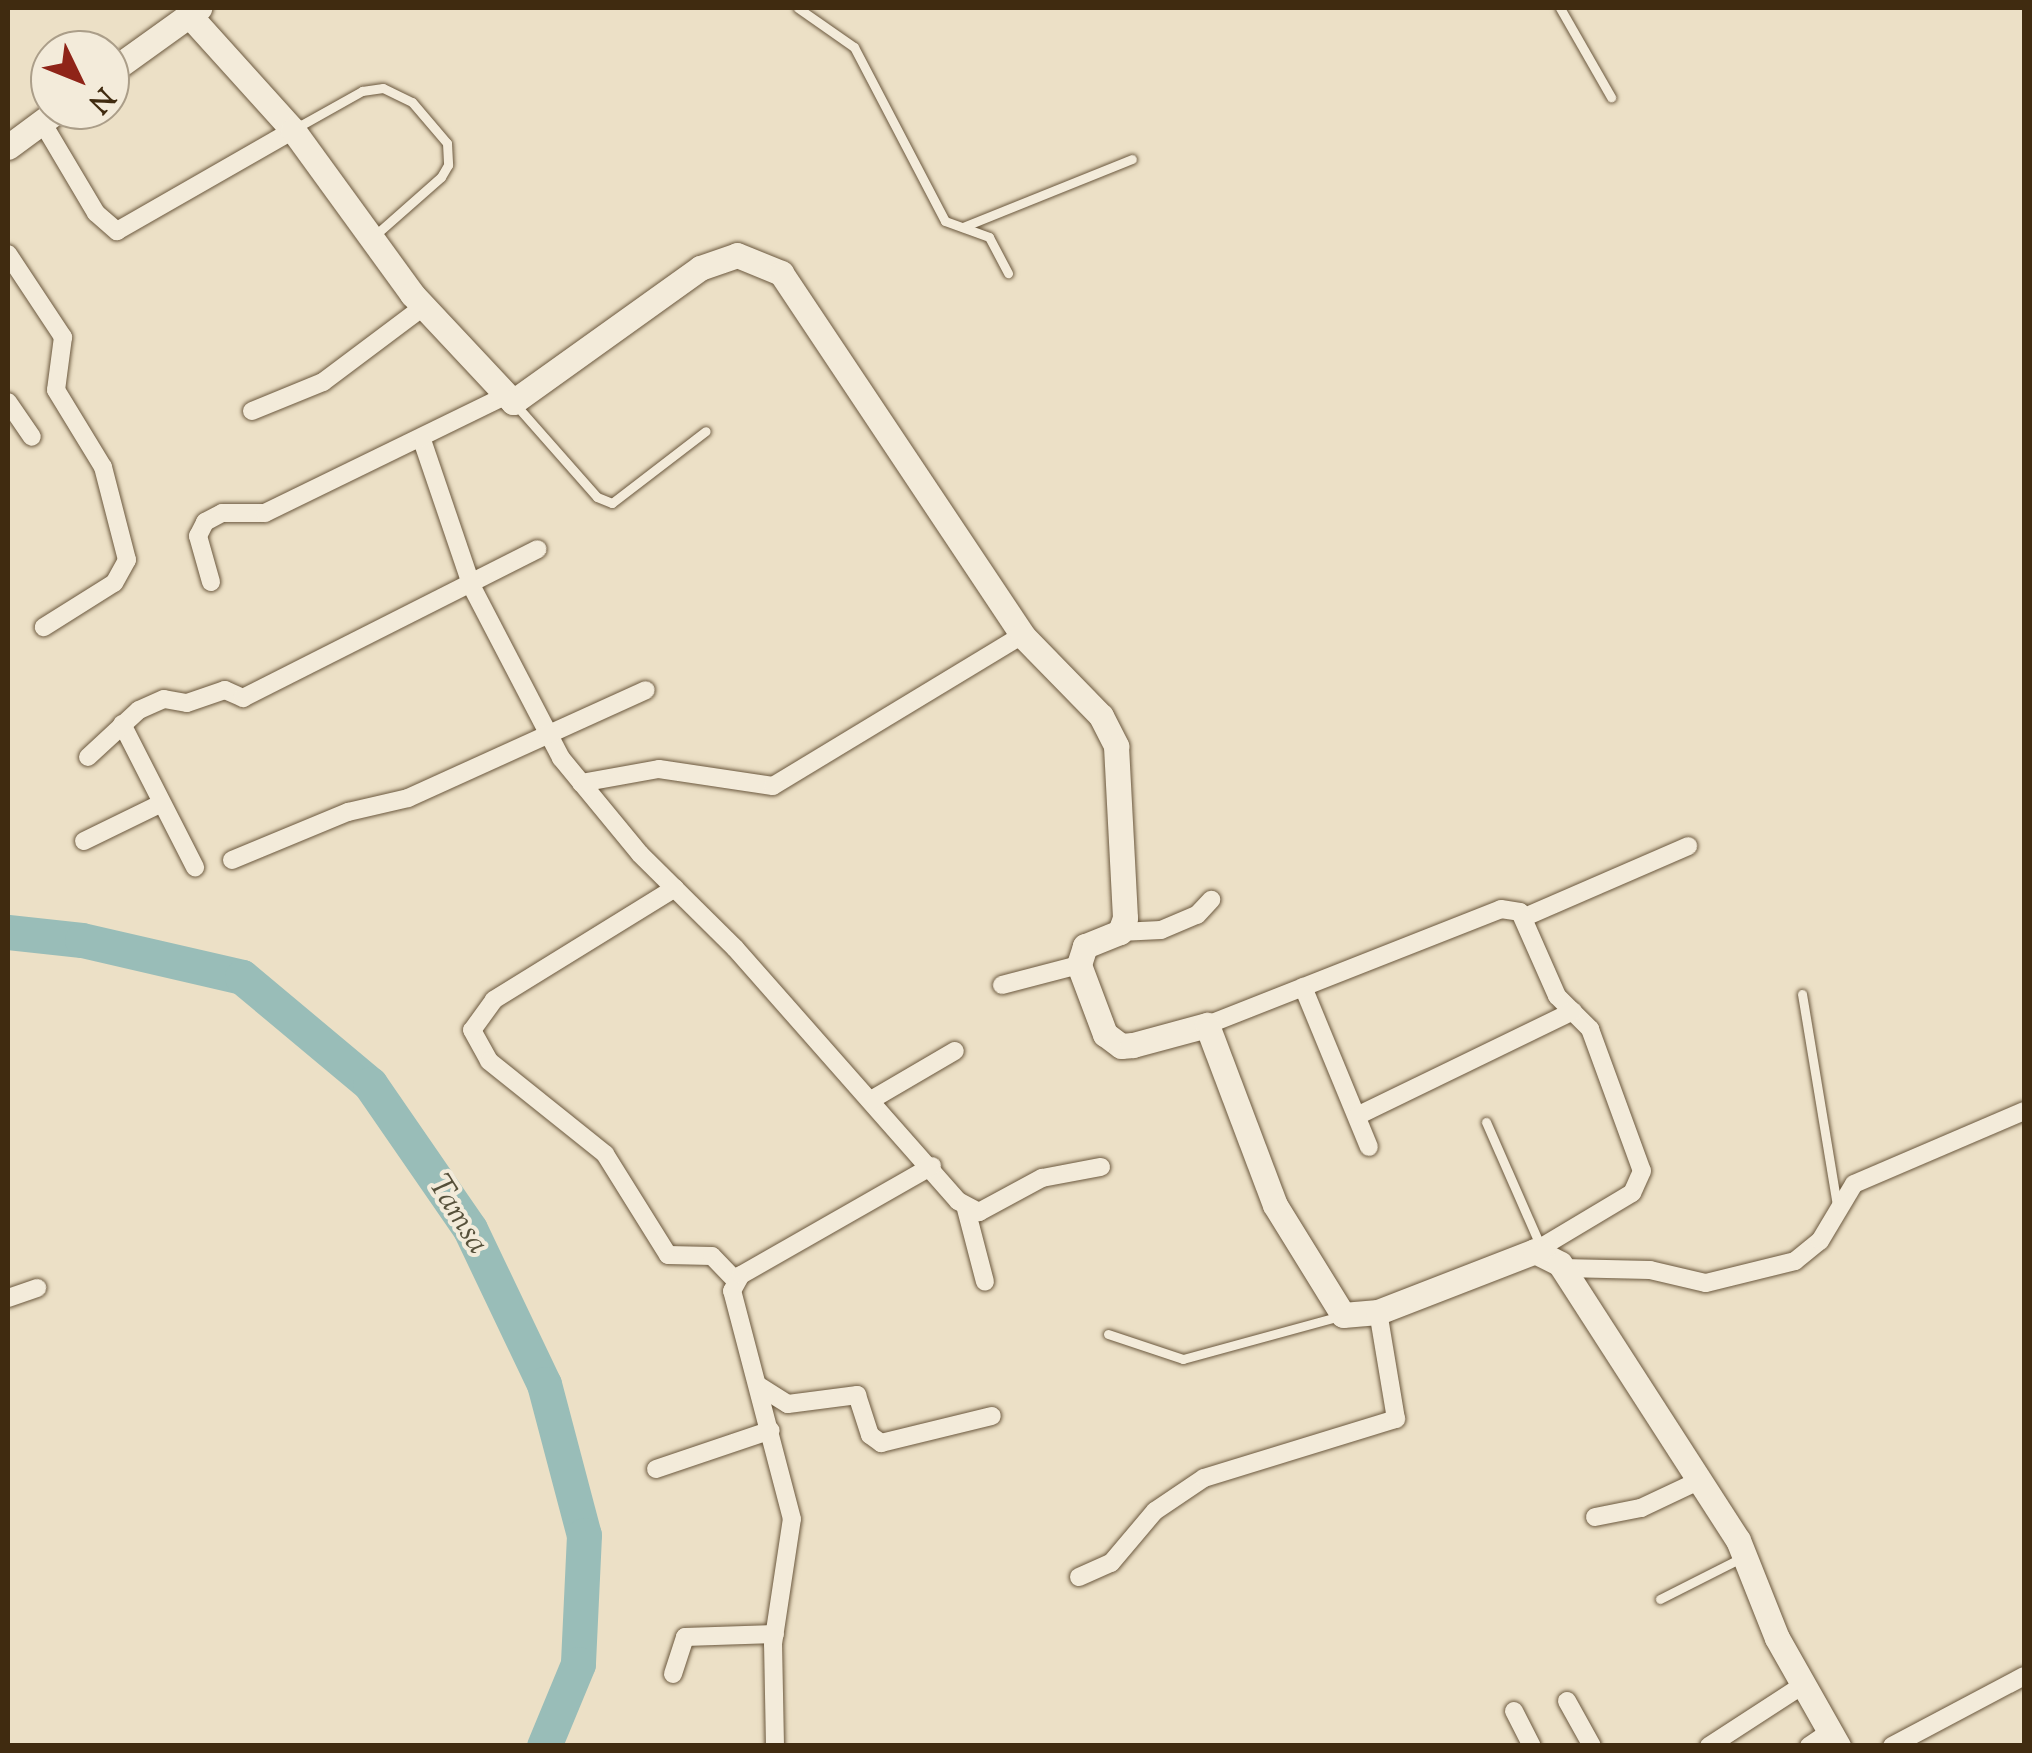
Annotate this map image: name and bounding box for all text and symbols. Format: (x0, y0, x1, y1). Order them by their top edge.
north arrow (30, 30, 130, 130)
text: N (78, 77, 123, 121)
water label: Tamsa (418, 1169, 496, 1261)

